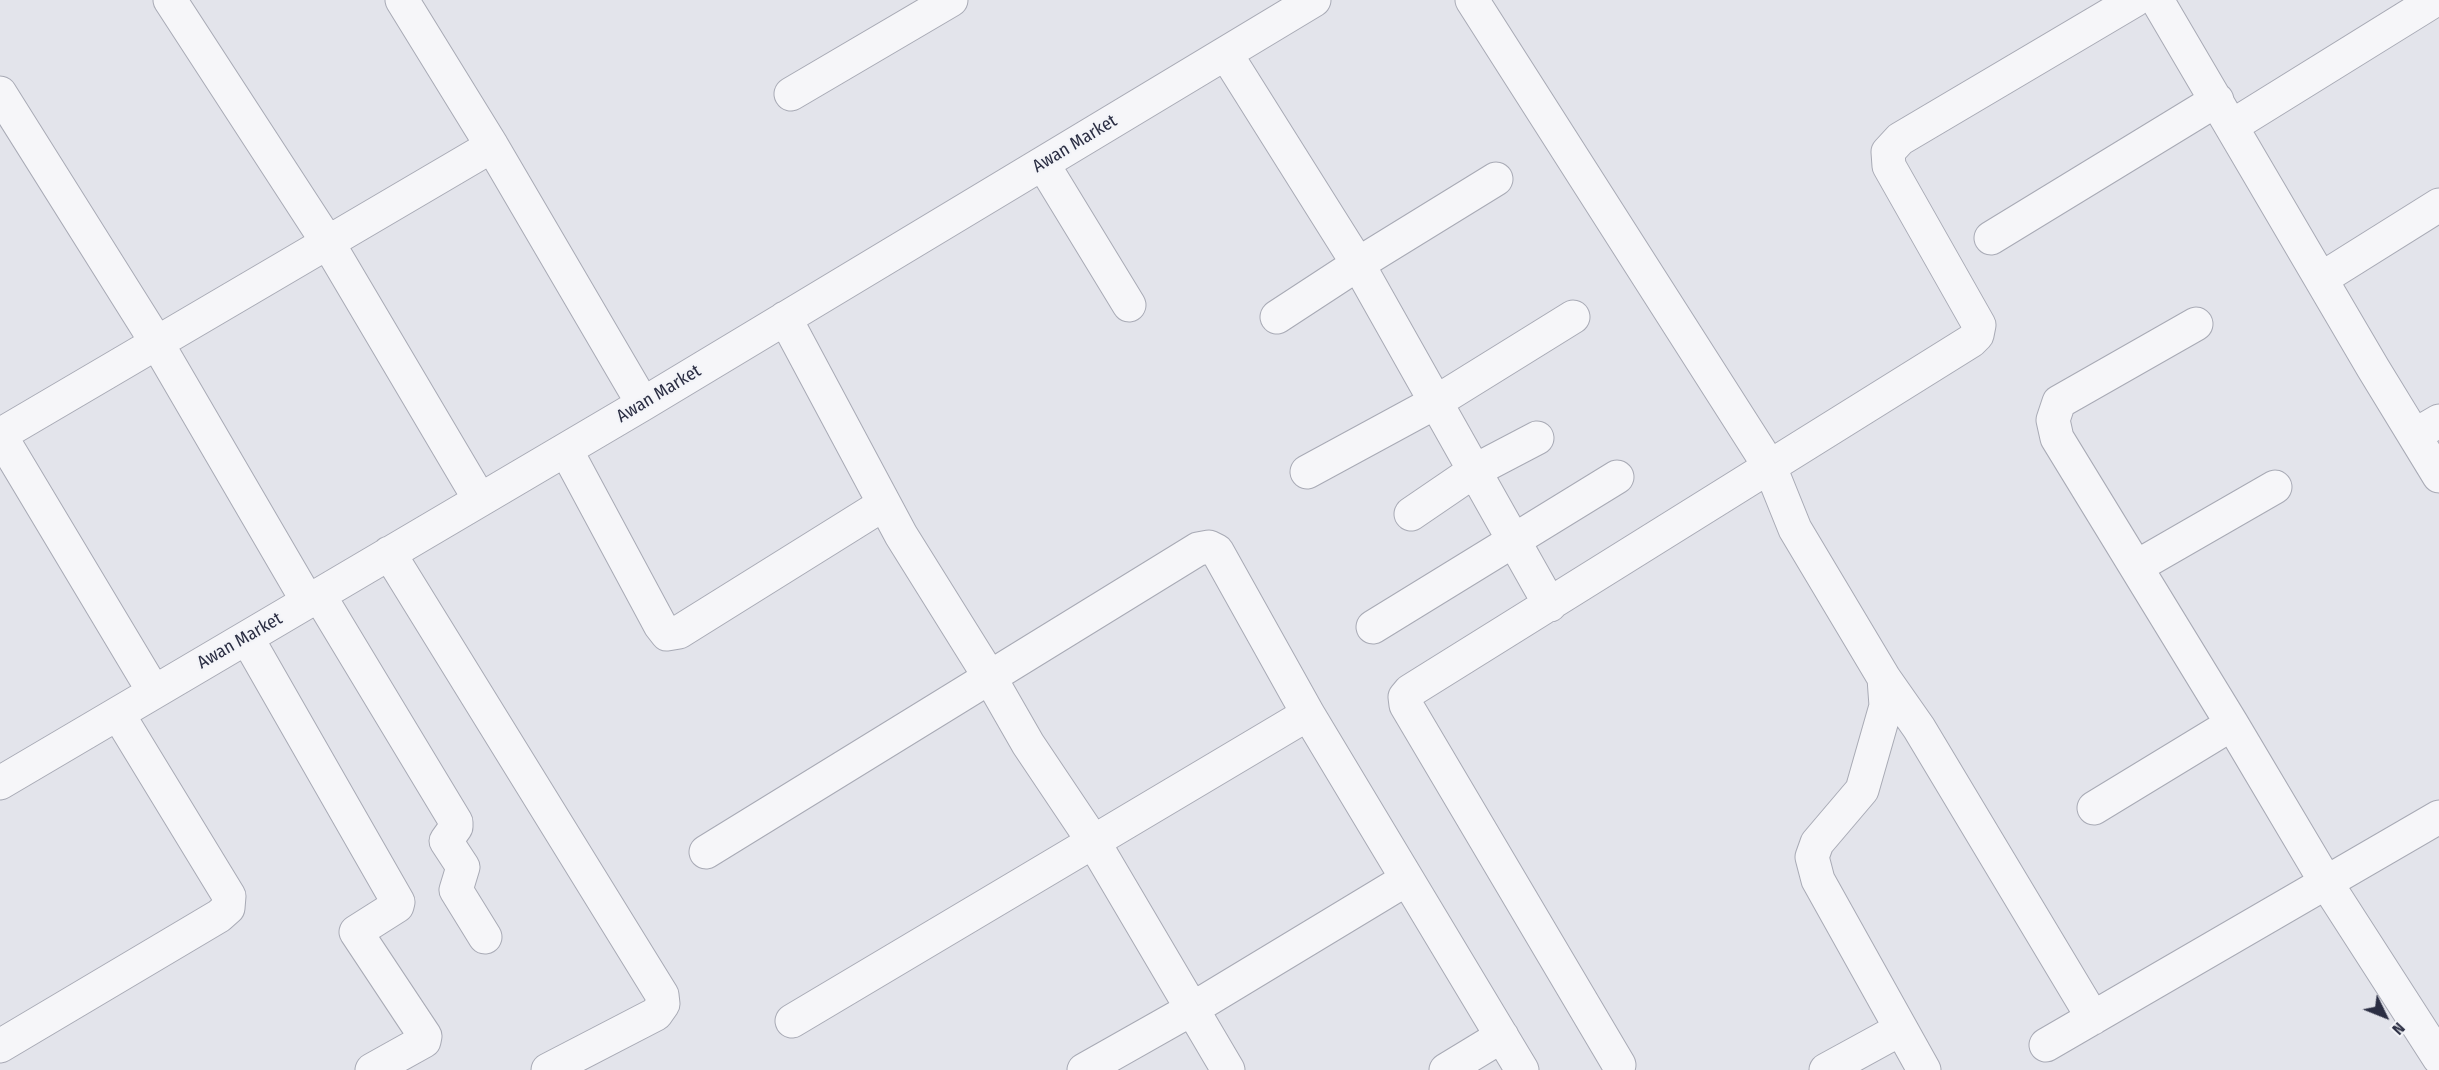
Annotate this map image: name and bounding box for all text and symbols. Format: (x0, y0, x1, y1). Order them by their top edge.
street label: Awan Market (1029, 110, 1121, 178)
street label: Awan Market (613, 360, 705, 428)
street label: Awan Market (194, 608, 286, 674)
north arrow (2355, 986, 2415, 1046)
text: N (2388, 1019, 2409, 1039)

